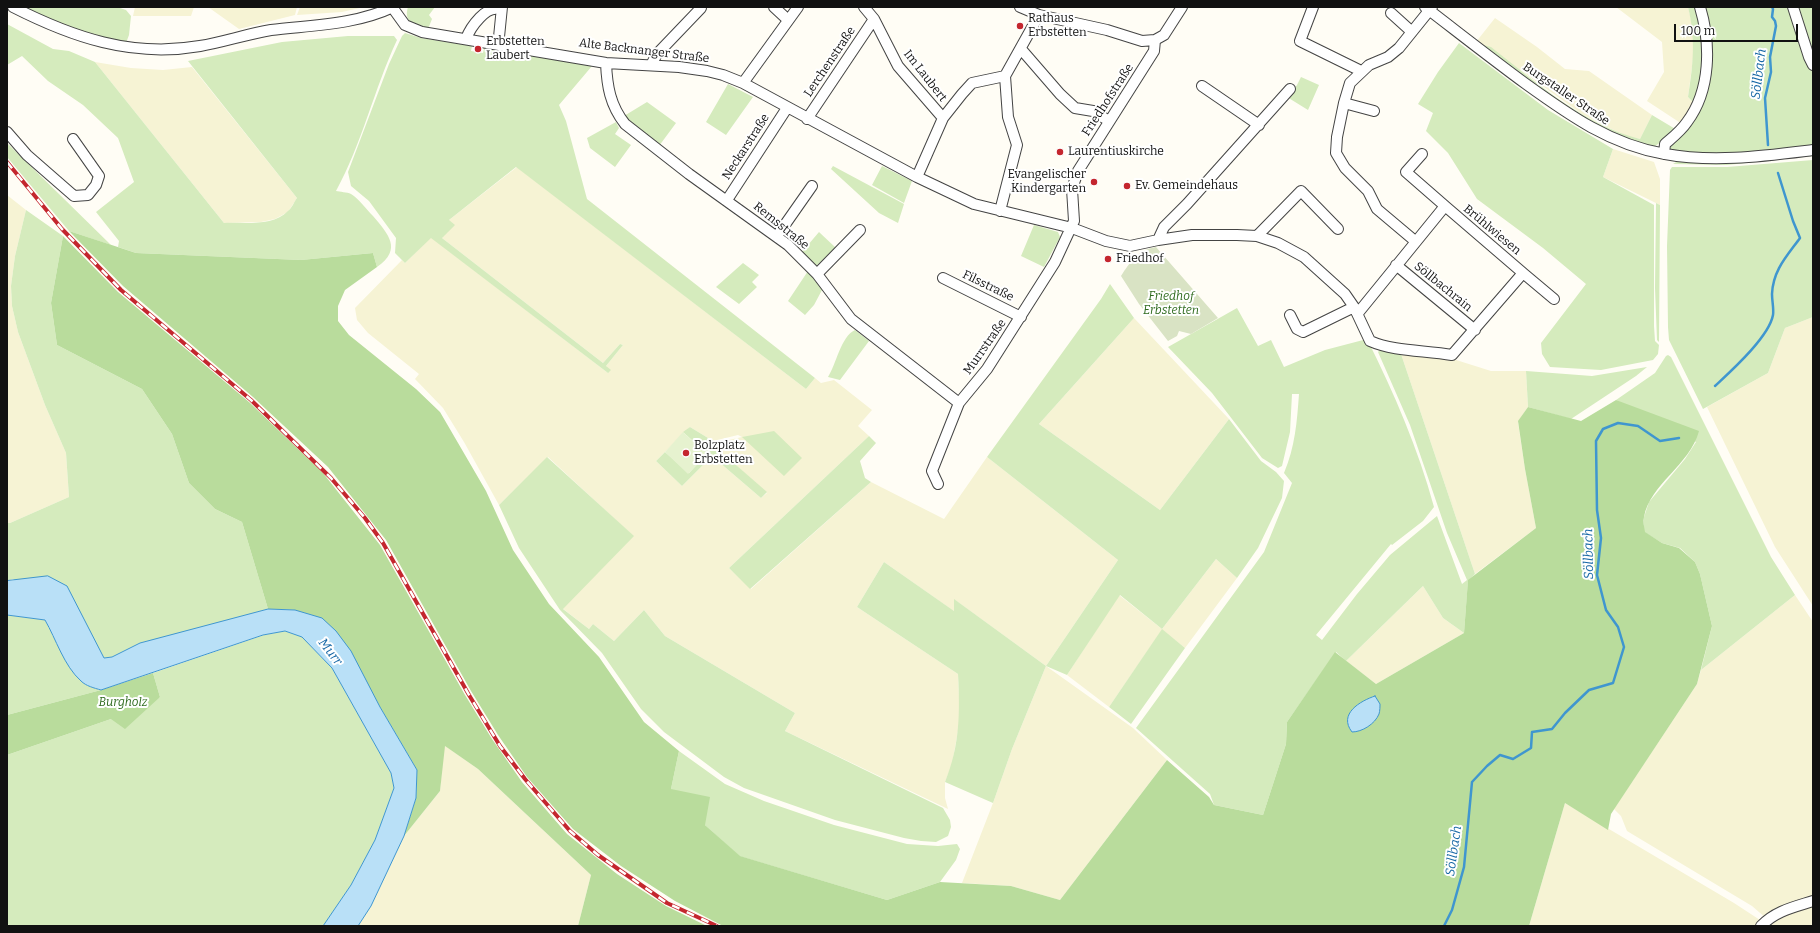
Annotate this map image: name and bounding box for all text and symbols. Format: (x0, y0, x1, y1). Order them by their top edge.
place label: Rathaus Erbstetten (1028, 12, 1087, 40)
scale bar (1676, 16, 1800, 42)
marker: Rathaus Erbstetten (1015, 21, 1025, 31)
street label: Lerchenstraße (801, 24, 859, 100)
text: 100 m (1681, 24, 1715, 38)
place label: Erbstetten Laubert (486, 35, 545, 63)
street label: Alte Backnanger Straße (578, 36, 710, 66)
marker: Erbstetten Laubert (473, 44, 483, 54)
street label: Im Laubert (900, 47, 950, 105)
water label: Söllbach (1748, 48, 1770, 100)
street label: Burgstaller Straße (1520, 60, 1612, 128)
street label: Friedhofstraße (1079, 61, 1137, 139)
street label: Neckarstraße (719, 111, 773, 183)
place label: Laurentiuskirche (1068, 145, 1164, 159)
marker: Laurentiuskirche (1055, 147, 1065, 157)
place label: Evangelischer Kindergarten (1008, 168, 1086, 196)
marker: Evangelischer Kindergarten (1089, 177, 1099, 187)
place label: Ev. Gemeindehaus (1135, 179, 1238, 193)
marker: Ev. Gemeindehaus (1122, 181, 1132, 191)
street label: Remsstraße (750, 199, 812, 253)
street label: Brühlwiesen (1460, 202, 1524, 258)
place label: Friedhof (1116, 252, 1163, 266)
marker: Friedhof (1103, 254, 1113, 264)
street label: Söllbachrain (1411, 259, 1475, 315)
street label: Filsstraße (960, 267, 1016, 305)
park label: Friedhof Erbstetten (1143, 290, 1199, 318)
street label: Murrstraße (961, 317, 1009, 377)
place label: Bolzplatz Erbstetten (694, 439, 753, 467)
marker: Bolzplatz Erbstetten (681, 448, 691, 458)
water label: Söllbach (1581, 529, 1597, 579)
water label: Murr (315, 635, 345, 669)
park label: Burgholz (99, 696, 147, 710)
water label: Söllbach (1443, 825, 1465, 877)

